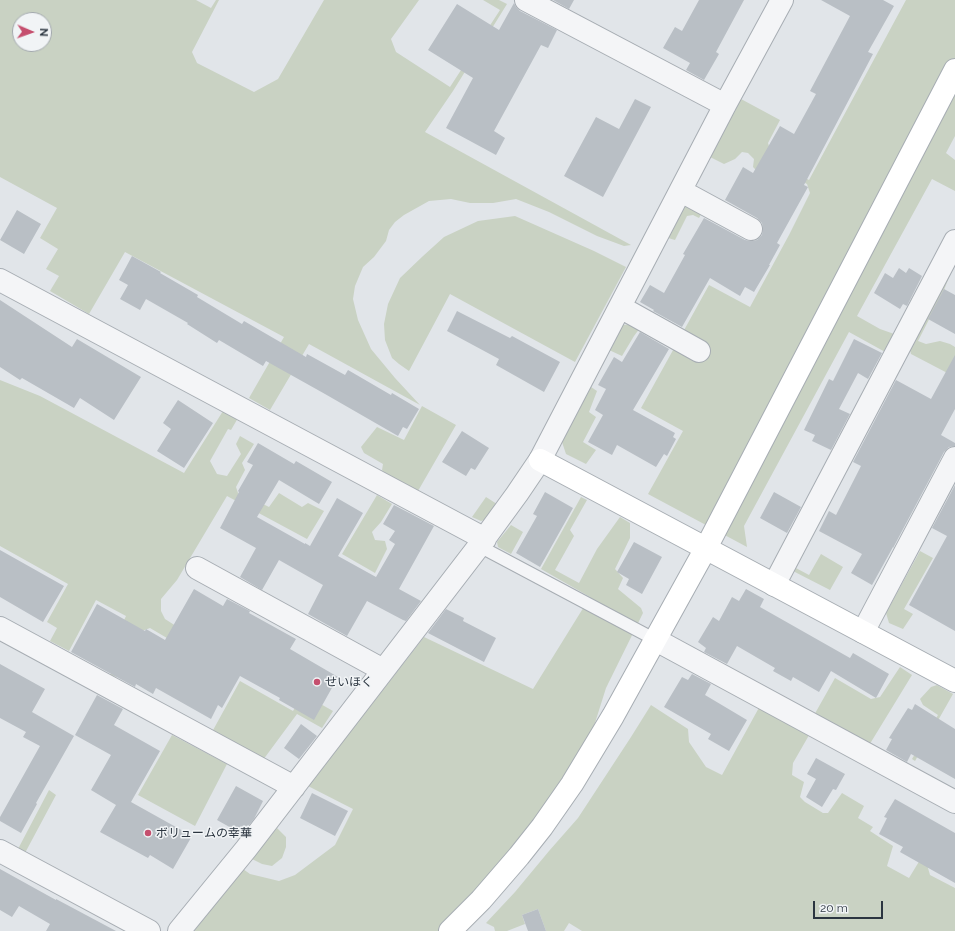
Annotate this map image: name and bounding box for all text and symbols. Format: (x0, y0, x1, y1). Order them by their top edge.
north arrow (12, 12, 52, 52)
text: N (37, 28, 50, 37)
place label: せいほく (325, 675, 373, 689)
marker: せいほく (312, 677, 322, 687)
place label: ボリュームの幸華 (156, 826, 252, 840)
marker: ボリュームの幸華 (143, 828, 153, 838)
scale bar (815, 893, 885, 919)
text: 20 m (820, 901, 848, 915)

